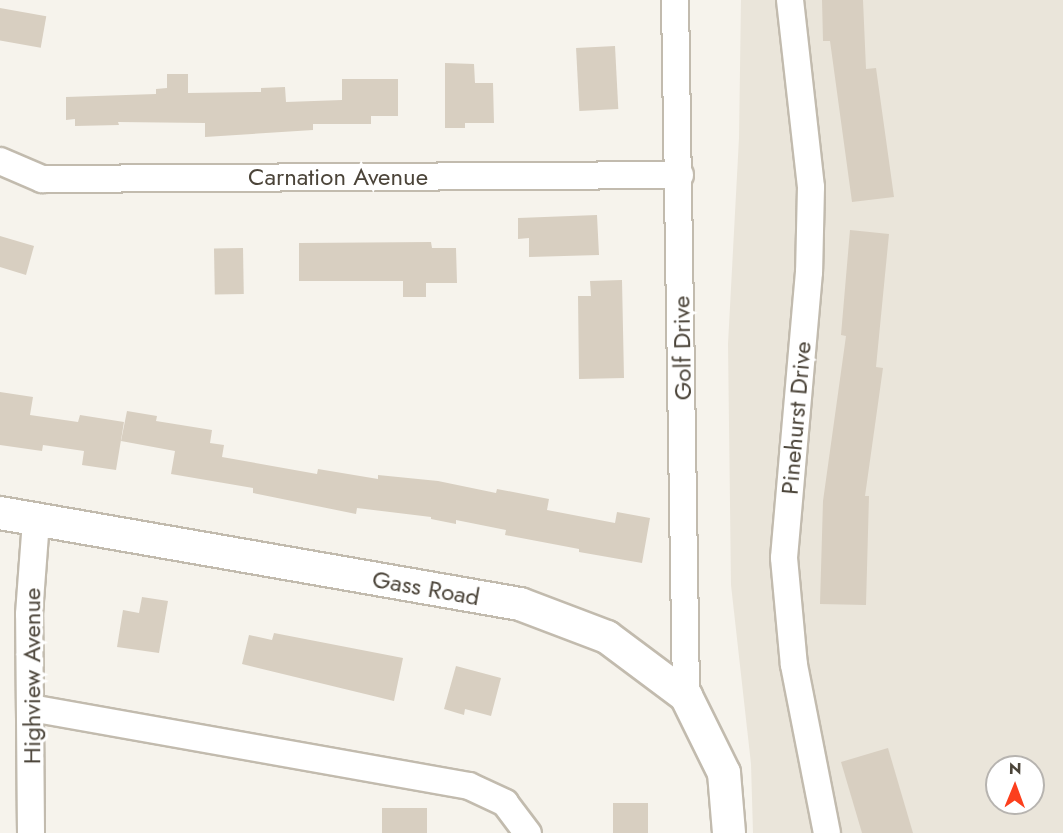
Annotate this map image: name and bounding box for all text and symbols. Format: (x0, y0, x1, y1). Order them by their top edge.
street label: Carnation Avenue (248, 163, 428, 191)
street label: Golf Drive (667, 295, 697, 401)
street label: Pinehurst Drive (775, 340, 817, 496)
street label: Gass Road (370, 564, 482, 612)
street label: Highview Avenue (18, 588, 46, 764)
north arrow (985, 755, 1045, 815)
text: N (1009, 757, 1022, 780)

